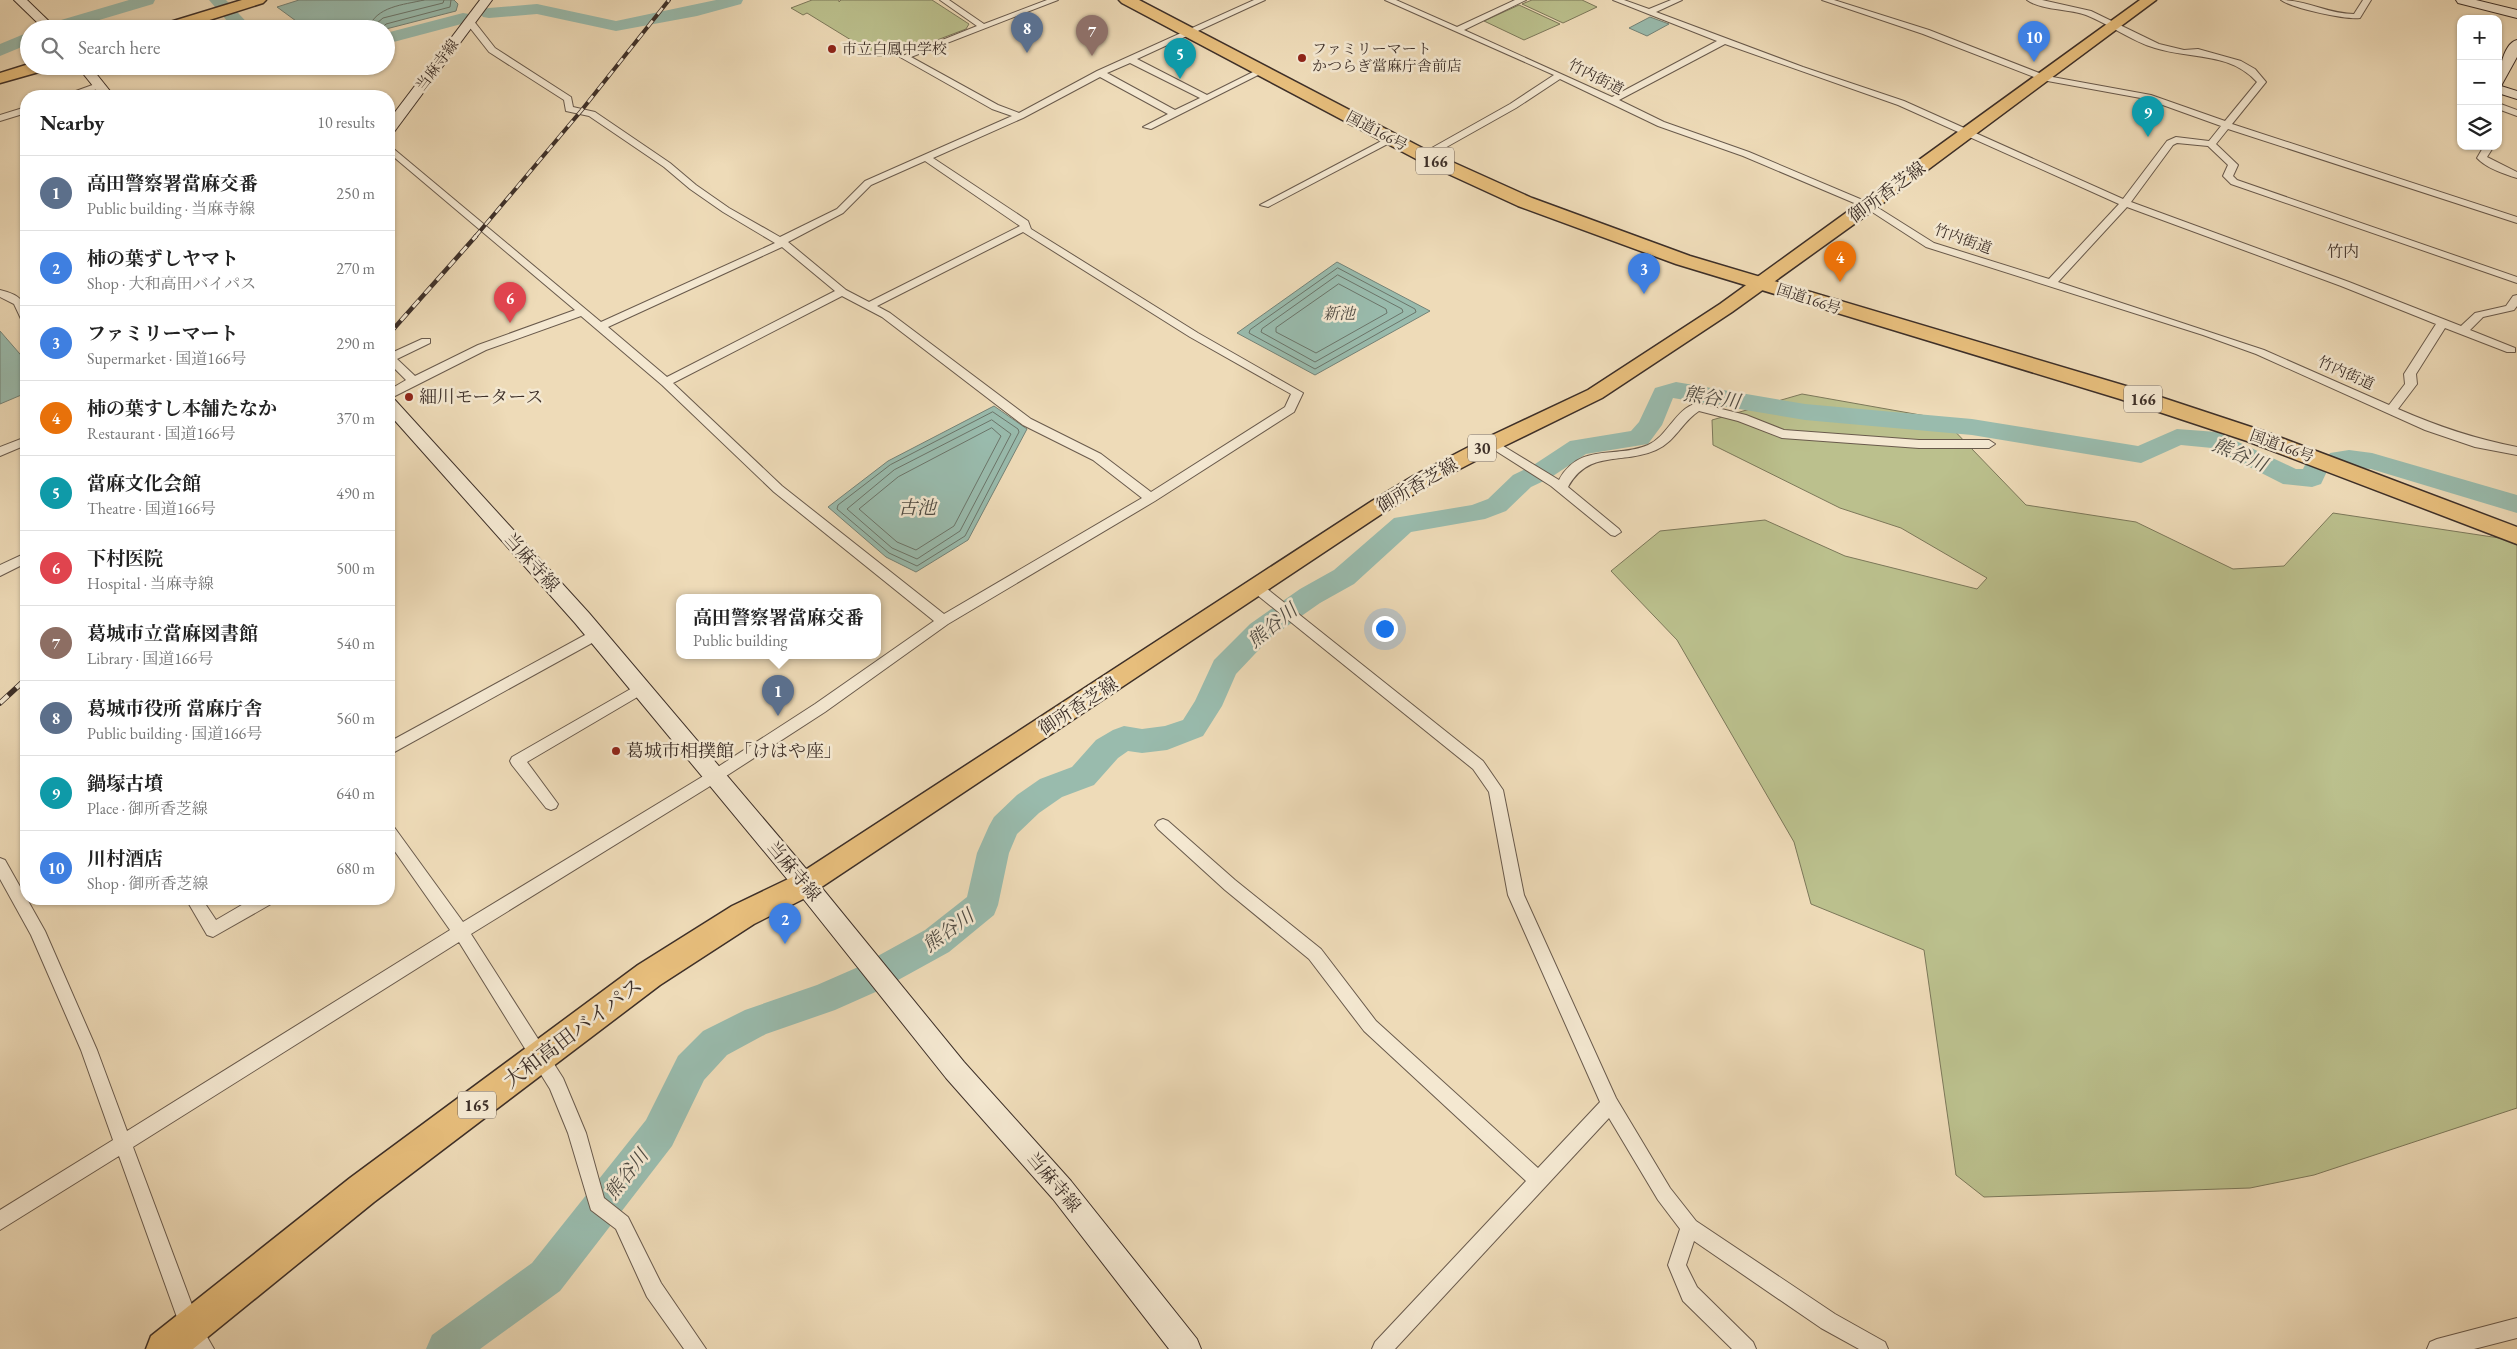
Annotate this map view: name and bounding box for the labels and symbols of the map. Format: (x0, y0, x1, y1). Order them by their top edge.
pin: 8 (1011, 12, 1043, 53)
pin: 7 (1076, 15, 1108, 56)
pin: 10 (2018, 21, 2050, 62)
street label: 当麻寺線 (411, 35, 462, 94)
pin: 5 (1164, 38, 1196, 79)
place label: 市立白鳳中学校 (842, 39, 947, 58)
place label: ファミリーマート かつらぎ當麻庁舎前店 (1312, 39, 1462, 75)
marker: 市立白鳳中学校 (826, 43, 838, 55)
marker: ファミリーマート かつらぎ當麻庁舎前店 (1296, 52, 1308, 64)
street label: 竹内街道 (1565, 54, 1627, 99)
pin: 9 (2132, 96, 2164, 137)
street label: 国道166号 (1343, 107, 1411, 155)
road number: 166 (1416, 148, 1454, 175)
street label: 御所香芝線 (1844, 156, 1930, 227)
street label: 竹内街道 (1932, 219, 1995, 258)
pin: 4 (1824, 241, 1856, 282)
district label: 竹内 (2327, 241, 2359, 262)
pin: 3 (1628, 253, 1660, 294)
street label: 国道166号 (1775, 279, 1844, 318)
pin: 6 (494, 282, 526, 323)
water label: 新池 (1323, 303, 1357, 324)
street label: 竹内街道 (2315, 352, 2377, 393)
water label: 熊谷川 (1682, 381, 1744, 415)
place label: 細川モータース (419, 385, 543, 408)
road number: 166 (2124, 386, 2162, 412)
marker: 細川モータース (403, 391, 415, 403)
street label: 国道166号 (2248, 425, 2317, 466)
water label: 熊谷川 (2209, 432, 2273, 478)
road number: 30 (1468, 434, 1496, 462)
street label: 御所香芝線 (1372, 452, 1461, 517)
water label: 古池 (898, 495, 938, 520)
street label: 当麻寺線 (500, 527, 565, 596)
water label: 熊谷川 (1242, 596, 1304, 653)
your location (1372, 616, 1398, 642)
street label: 御所香芝線 (1034, 671, 1122, 740)
pin: 1 (762, 675, 794, 716)
place label: 葛城市相撲館「けはや座」 (626, 739, 842, 762)
marker: 葛城市相撲館「けはや座」 (610, 745, 622, 757)
street label: 当麻寺線 (762, 836, 826, 906)
water label: 熊谷川 (918, 902, 980, 957)
pin: 2 (769, 903, 801, 944)
street label: 大和高田バイパス (498, 971, 648, 1094)
road number: 165 (458, 1092, 496, 1118)
water label: 熊谷川 (599, 1143, 655, 1204)
street label: 当麻寺線 (1022, 1147, 1086, 1217)

